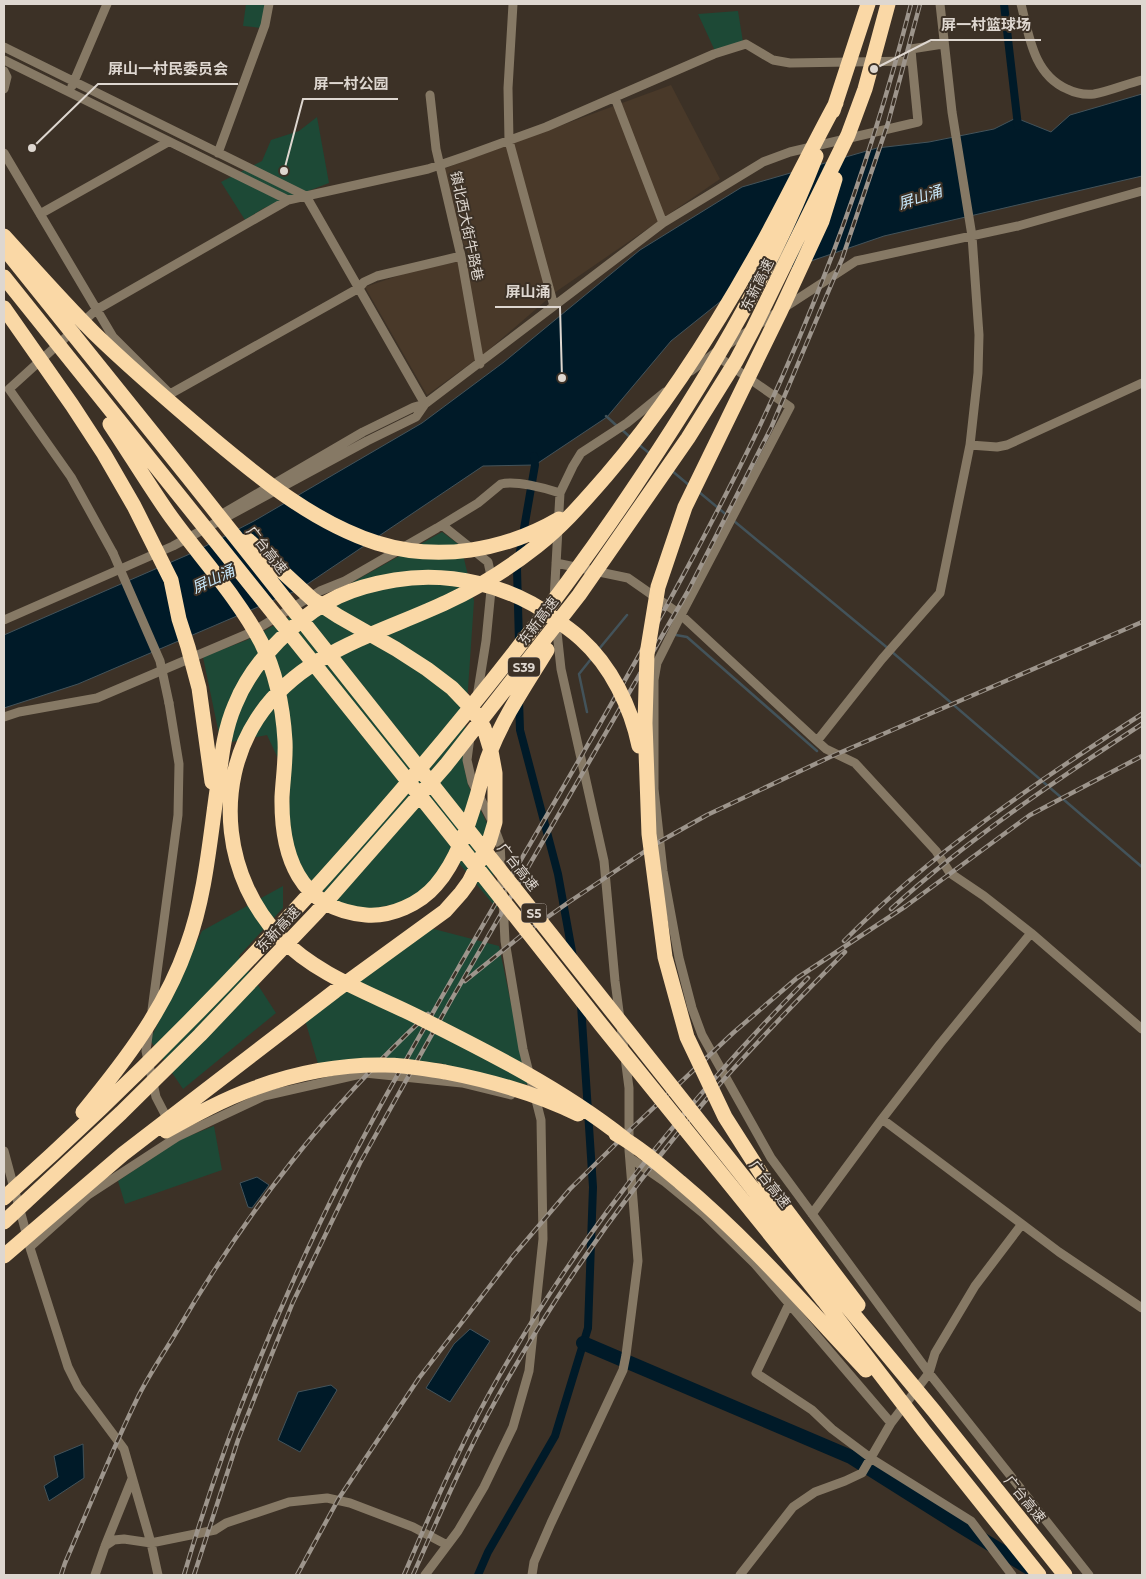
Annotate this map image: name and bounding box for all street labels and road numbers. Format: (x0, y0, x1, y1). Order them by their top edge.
street label: 镇北西大街牛路巷 (447, 169, 487, 283)
street label: 东新高速 (737, 256, 777, 314)
street label: 广台高速 (243, 522, 291, 578)
street label: 东新高速 (514, 593, 562, 649)
road number: S39 (508, 658, 540, 676)
street label: 广台高速 (494, 839, 542, 895)
street label: 东新高速 (252, 902, 304, 956)
road number: S5 (522, 904, 546, 922)
street label: 广台高速 (746, 1156, 794, 1212)
street label: 广台高速 (1000, 1472, 1050, 1526)

